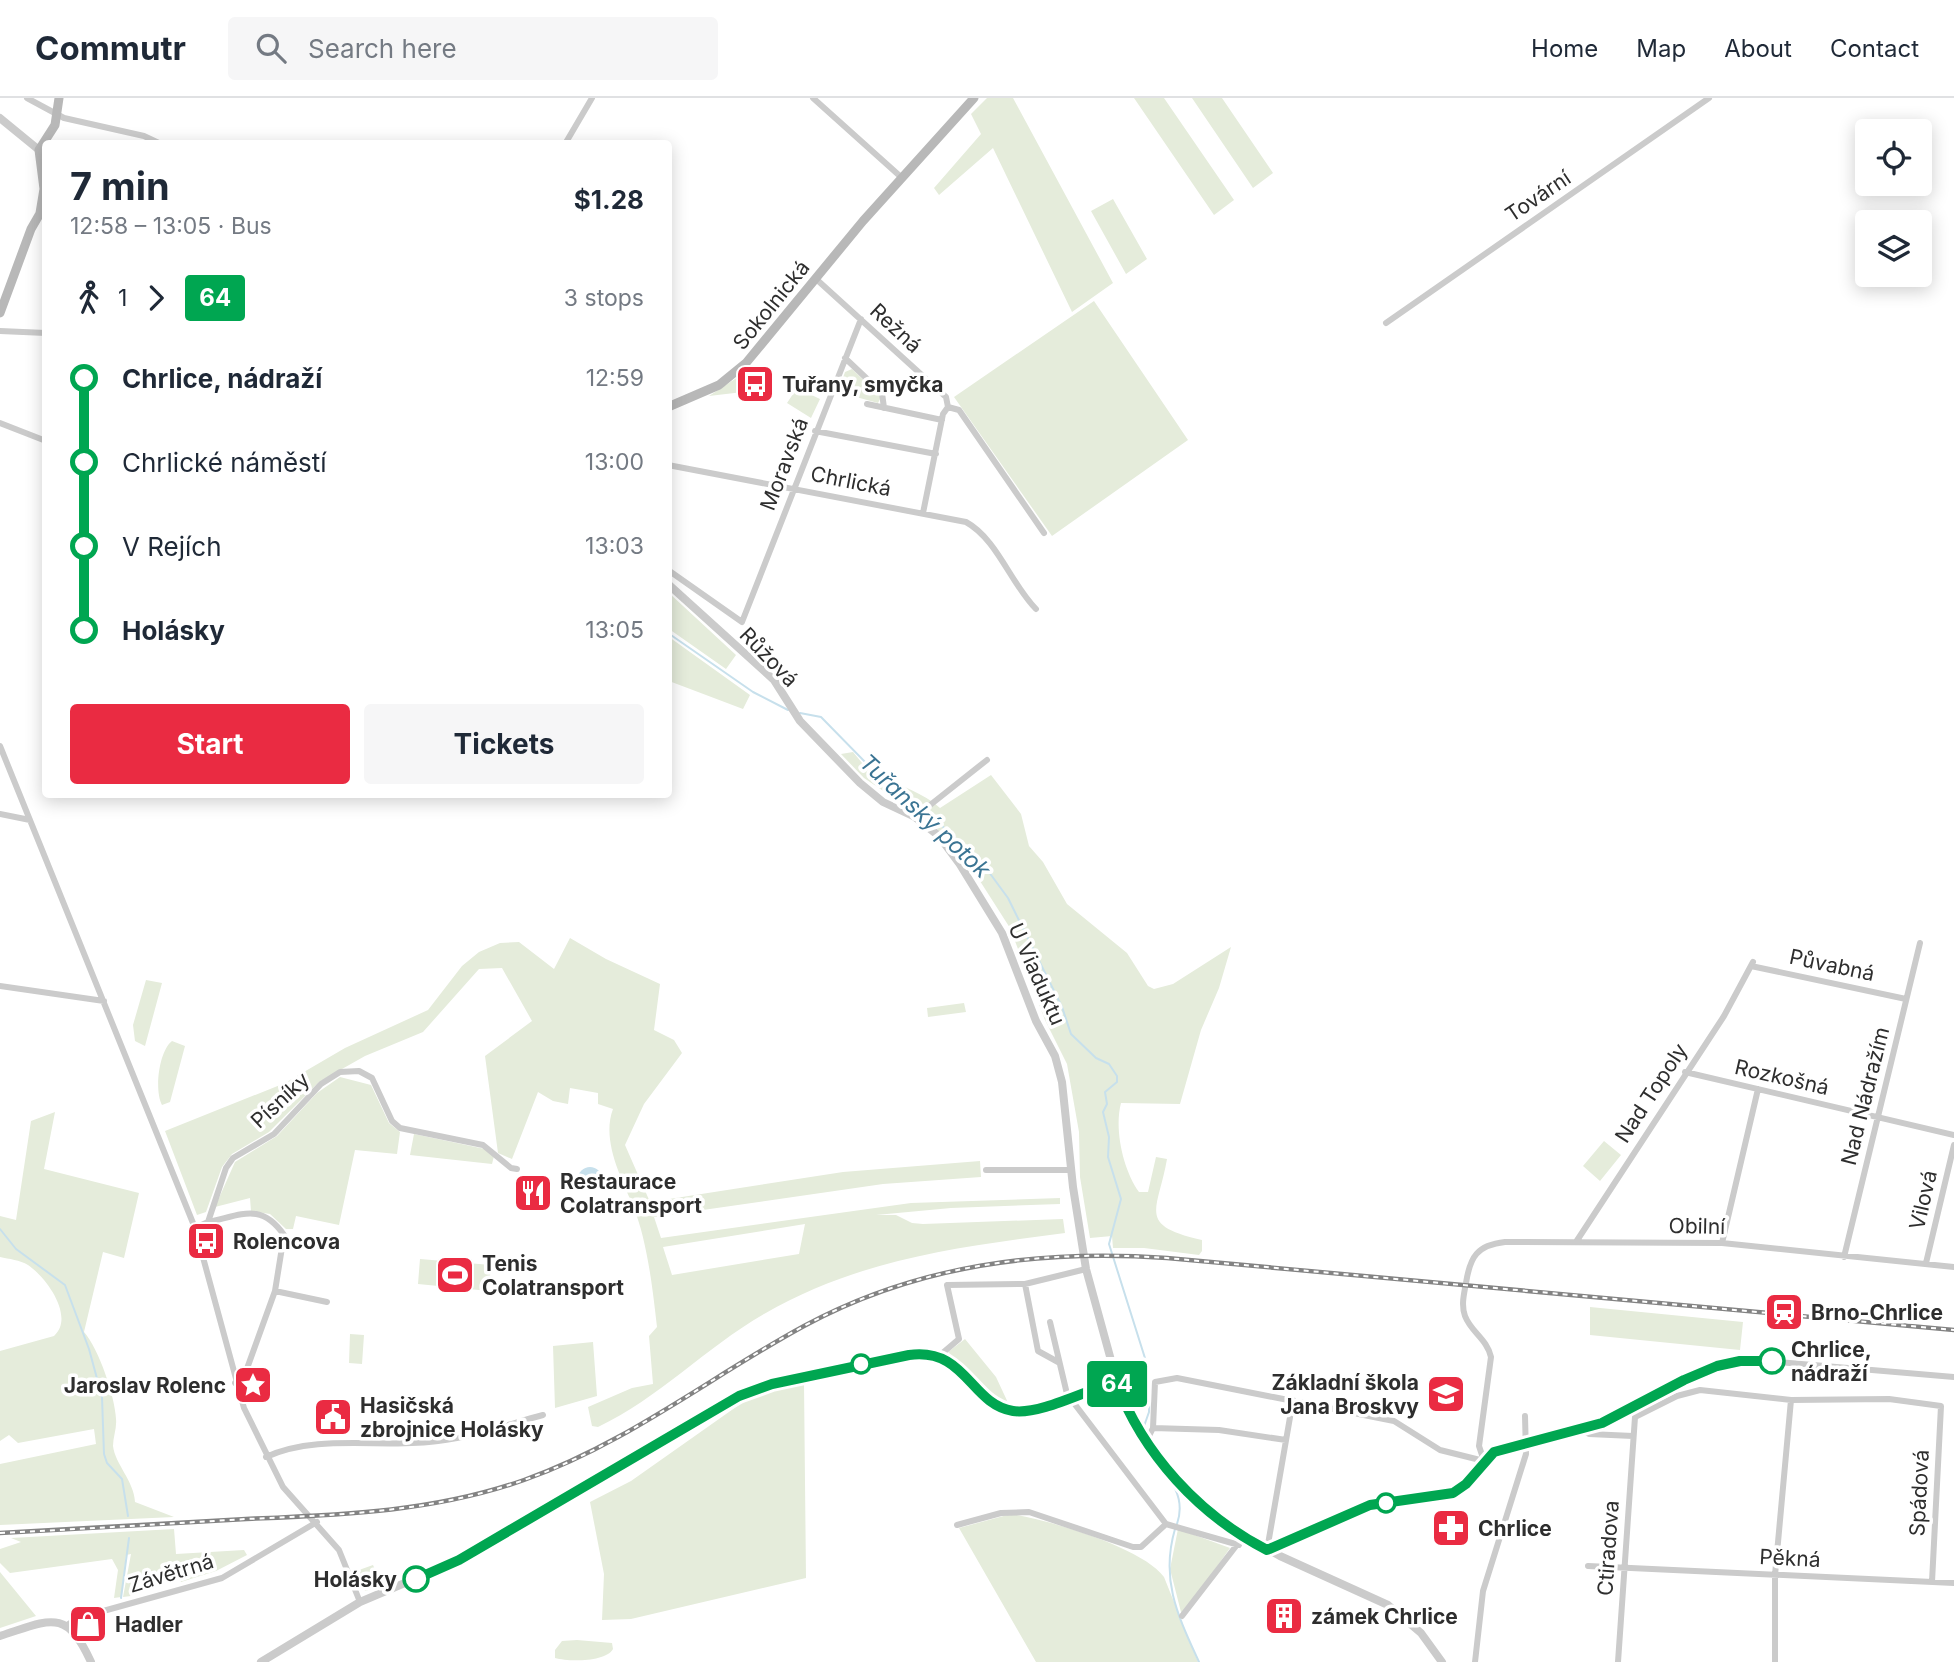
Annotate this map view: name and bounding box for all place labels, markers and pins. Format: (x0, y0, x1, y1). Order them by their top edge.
bus stop icon: Tuřany, smyčka (734, 363, 776, 405)
place label: Tuřany, smyčka (782, 372, 943, 397)
place label: Restaurace Colatransport (560, 1169, 702, 1218)
restaurant icon: Restaurace Colatransport (512, 1172, 554, 1214)
bus stop icon: Rolencova (185, 1220, 227, 1262)
place label: Rolencova (233, 1229, 340, 1254)
place label: Tenis Colatransport (482, 1251, 624, 1300)
sports icon: Tenis Colatransport (434, 1254, 476, 1296)
station icon: Brno-Chrlice (1763, 1291, 1805, 1333)
place label: Brno-Chrlice (1811, 1300, 1943, 1325)
place label: Chrlice, nádraží (1791, 1337, 1872, 1386)
marker: Chrlice, nádraží (1759, 1348, 1785, 1374)
unlabelled marker (851, 1354, 871, 1374)
place icon: Jaroslav Rolenc (232, 1364, 274, 1406)
place label: Základní škola Jana Broskvy (1272, 1370, 1419, 1419)
place label: Jaroslav Rolenc (64, 1373, 226, 1398)
school or university icon: Základní škola Jana Broskvy (1425, 1373, 1467, 1415)
place label: Hasičská zbrojnice Holásky (360, 1393, 544, 1442)
public building icon: Hasičská zbrojnice Holásky (312, 1396, 354, 1438)
unlabelled marker (1376, 1493, 1396, 1513)
pharmacy icon: Chrlice (1430, 1507, 1472, 1549)
place label: Chrlice (1478, 1516, 1552, 1541)
marker: Holásky (403, 1566, 429, 1592)
place label: Holásky (314, 1567, 397, 1592)
building icon: zámek Chrlice (1263, 1595, 1305, 1637)
shop icon: Hadler (67, 1603, 109, 1645)
place label: zámek Chrlice (1311, 1604, 1458, 1629)
place label: Hadler (115, 1612, 183, 1637)

